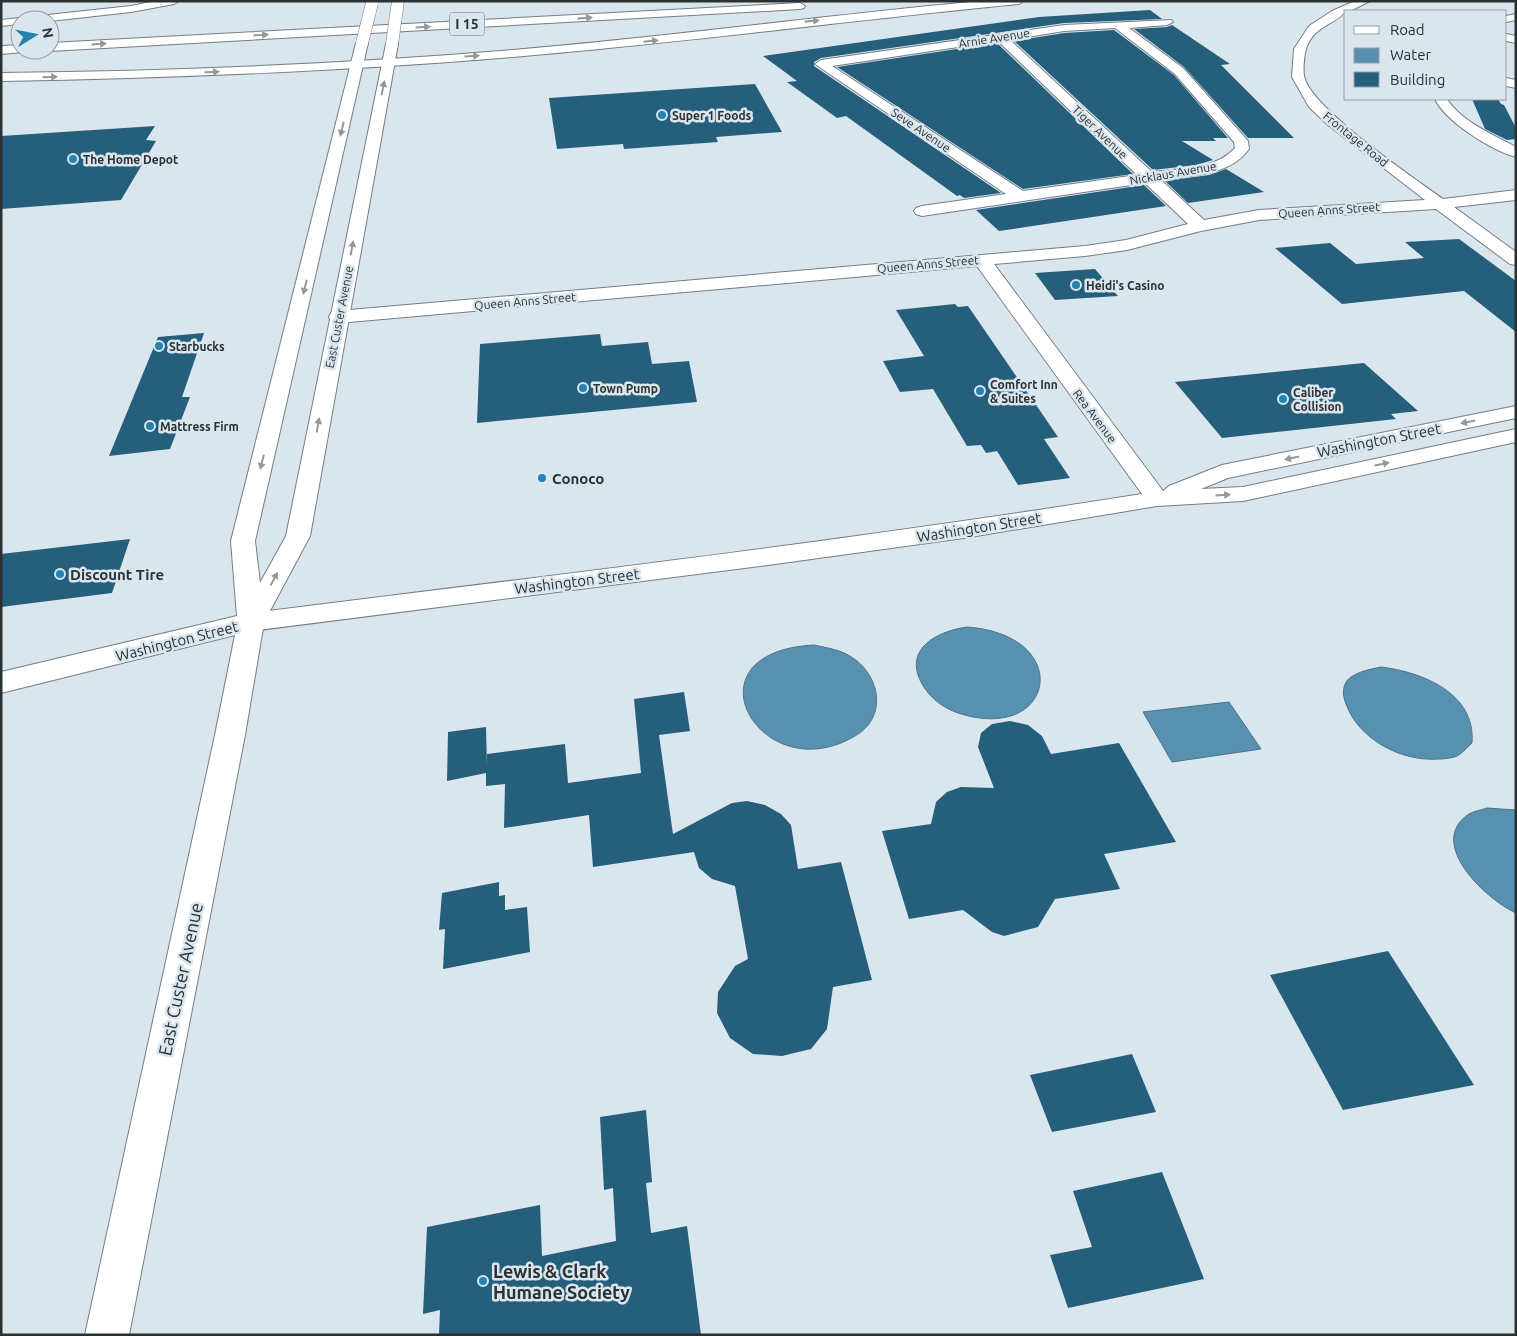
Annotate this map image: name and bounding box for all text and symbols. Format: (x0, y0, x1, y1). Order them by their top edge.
north arrow (10, 10, 60, 60)
legend (1344, 10, 1507, 100)
road number: I 15 (450, 12, 484, 36)
one-way arrow (578, 13, 594, 21)
one-way arrow (805, 17, 821, 25)
text: Road (1390, 21, 1425, 38)
one-way arrow (415, 22, 431, 30)
text: N (39, 26, 57, 39)
street label: Arnie Avenue (957, 26, 1031, 50)
one-way arrow (253, 31, 269, 39)
one-way arrow (643, 36, 659, 44)
one-way arrow (91, 40, 107, 48)
text: Water (1390, 46, 1431, 63)
one-way arrow (464, 52, 480, 60)
one-way arrow (205, 68, 221, 76)
text: Building (1390, 71, 1445, 88)
one-way arrow (42, 73, 58, 81)
one-way arrow (379, 81, 387, 96)
street label: Tiger Avenue (1070, 103, 1130, 161)
street label: Seve Avenue (889, 105, 953, 155)
marker: Super 1 Foods (656, 109, 668, 121)
place label: Super 1 Foods (672, 109, 752, 122)
street label: Frontage Road (1321, 109, 1391, 169)
one-way arrow (338, 122, 346, 137)
marker: The Home Depot (67, 153, 79, 165)
place label: The Home Depot (83, 153, 178, 166)
street label: Nicklaus Avenue (1129, 159, 1217, 187)
street label: Queen Anns Street (1278, 200, 1381, 220)
one-way arrow (348, 239, 356, 255)
street label: Queen Anns Street (877, 253, 980, 275)
street label: East Custer Avenue (323, 265, 355, 369)
marker: Heidi's Casino (1070, 279, 1082, 291)
place label: Heidi's Casino (1086, 279, 1164, 292)
one-way arrow (301, 280, 309, 295)
street label: Queen Anns Street (474, 290, 577, 312)
marker: Starbucks (153, 340, 165, 352)
place label: Starbucks (169, 340, 225, 353)
place label: Comfort Inn & Suites (990, 378, 1058, 405)
marker: Town Pump (577, 382, 589, 394)
place label: Town Pump (593, 382, 658, 395)
marker: Comfort Inn & Suites (974, 385, 986, 397)
place label: Caliber Collision (1293, 386, 1342, 413)
street label: Rea Avenue (1071, 387, 1119, 445)
marker: Caliber Collision (1277, 393, 1289, 405)
one-way arrow (315, 416, 323, 432)
one-way arrow (1460, 418, 1476, 426)
marker: Mattress Firm (144, 420, 156, 432)
place label: Mattress Firm (160, 420, 239, 433)
street label: Washington Street (1316, 420, 1442, 460)
one-way arrow (1284, 454, 1299, 462)
one-way arrow (258, 455, 266, 470)
one-way arrow (1375, 460, 1390, 468)
place label: Conoco (552, 470, 604, 487)
marker: Conoco (536, 472, 548, 484)
one-way arrow (1216, 491, 1232, 499)
street label: Washington Street (916, 509, 1043, 545)
street label: Washington Street (514, 565, 641, 597)
place label: Discount Tire (70, 566, 164, 583)
marker: Discount Tire (54, 568, 66, 580)
one-way arrow (270, 572, 278, 587)
street label: Washington Street (114, 618, 240, 664)
street label: East Custer Avenue (154, 901, 206, 1057)
place label: Lewis & Clark Humane Society (493, 1261, 630, 1302)
marker: Lewis & Clark Humane Society (477, 1275, 489, 1287)

